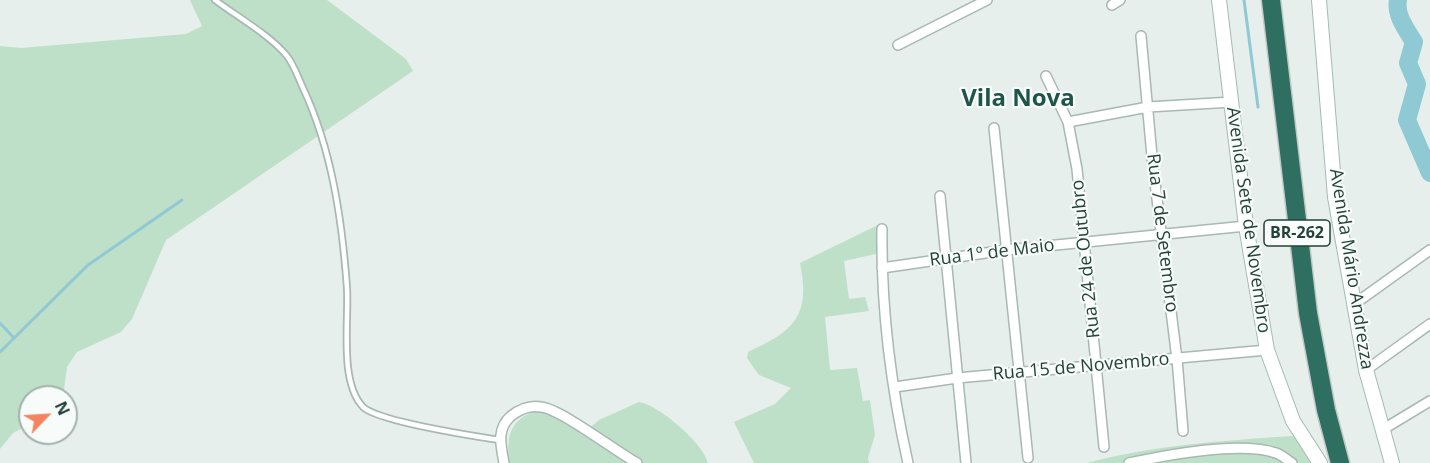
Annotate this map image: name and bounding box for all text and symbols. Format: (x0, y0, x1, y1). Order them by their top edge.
district label: Vila Nova (961, 85, 1075, 113)
street label: Avenida Sete de Novembro (1221, 106, 1275, 334)
street label: Rua 7 de Setembro (1142, 152, 1182, 314)
street label: Avenida Mário Andrezza (1324, 167, 1378, 371)
street label: Rua 24 de Outubro (1067, 179, 1105, 339)
road number: BR-262 (1264, 220, 1330, 246)
street label: Rua 1º de Maio (928, 235, 1056, 271)
street label: Rua 15 de Novembro (992, 349, 1170, 385)
north arrow (18, 385, 78, 445)
text: N (50, 398, 75, 419)

